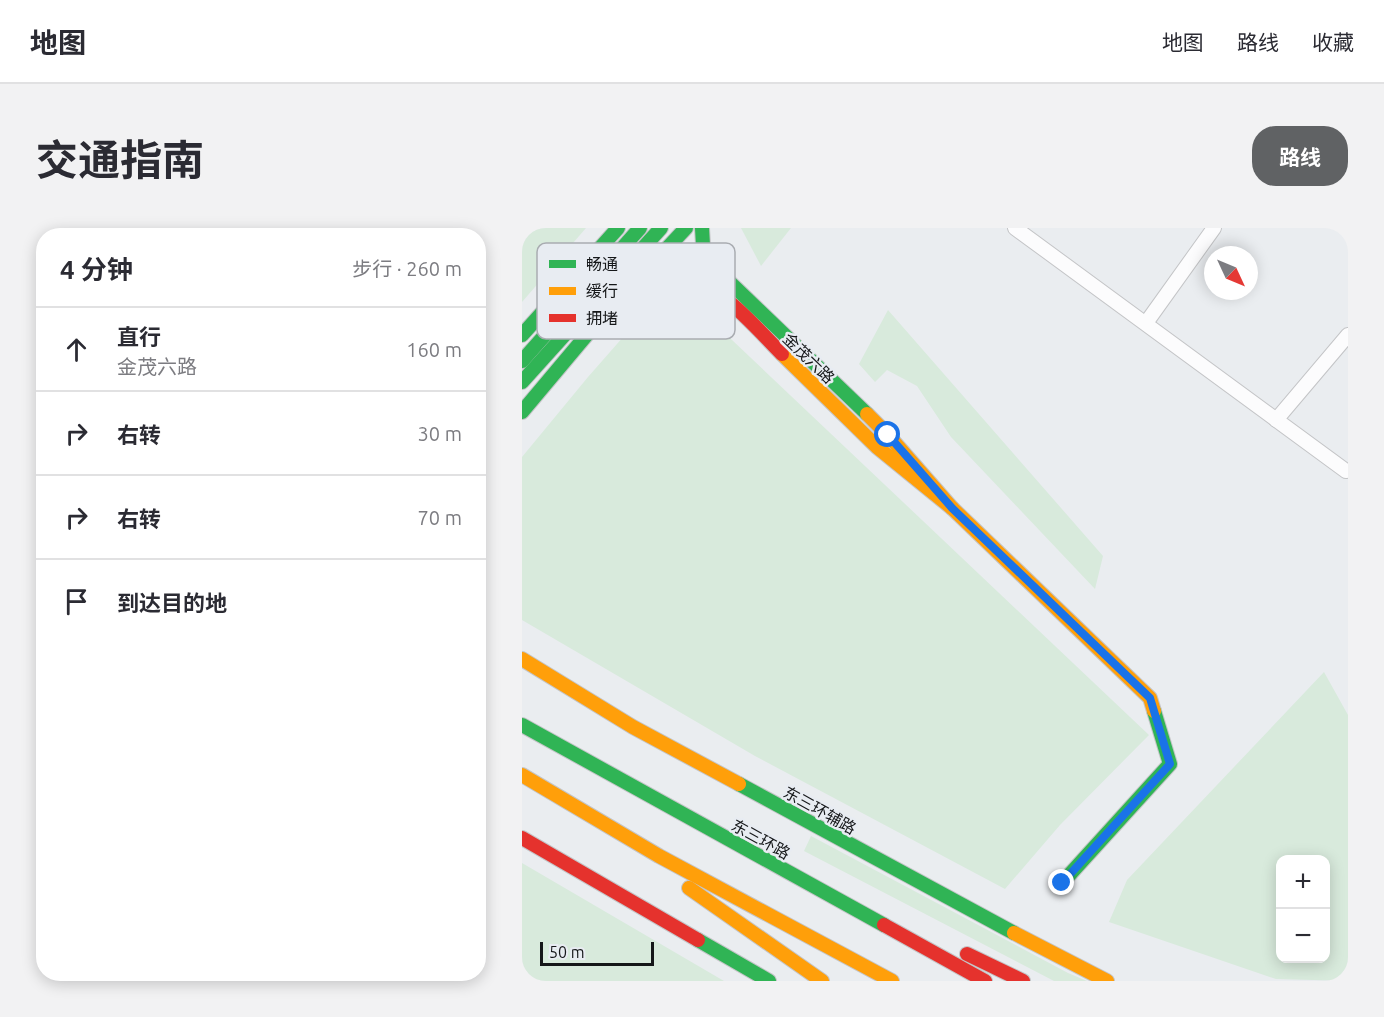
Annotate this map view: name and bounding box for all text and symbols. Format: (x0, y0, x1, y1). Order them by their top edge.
text: 地图 (30, 27, 86, 58)
text: 地图 (1162, 30, 1204, 54)
text: 路线 (1237, 30, 1279, 54)
text: 收藏 (1312, 30, 1354, 54)
button: 路线 (1252, 126, 1348, 186)
text: 交通指南 (36, 136, 204, 183)
legend (537, 243, 735, 339)
north arrow (1204, 246, 1258, 300)
text: 4 分钟 (60, 255, 133, 284)
text: 畅通 (586, 255, 618, 273)
text: 步行 · 260 m (352, 257, 462, 280)
text: 缓行 (586, 282, 618, 300)
text: 拥堵 (586, 309, 618, 327)
text: 直行 (117, 324, 161, 349)
street label: 金茂六路 (780, 329, 838, 387)
icon: ahead (60, 333, 93, 366)
text: 160 m (406, 338, 462, 361)
text: 金茂六路 (117, 355, 197, 378)
icon: right (60, 417, 93, 450)
route start (874, 421, 900, 447)
text: 右转 (117, 422, 161, 447)
text: 30 m (418, 422, 462, 445)
icon: right (60, 501, 93, 534)
text: 右转 (117, 506, 161, 531)
text: 70 m (418, 506, 462, 529)
icon: arrive (60, 585, 93, 618)
text: 到达目的地 (117, 590, 227, 615)
street label: 东三环辅路 (781, 783, 859, 837)
street label: 东三环路 (729, 816, 793, 862)
map controls (1276, 855, 1330, 963)
button: + (1276, 855, 1330, 909)
route end (1048, 869, 1074, 895)
button: − (1276, 909, 1330, 963)
scale bar (540, 939, 654, 966)
text: 50 m (549, 943, 585, 961)

